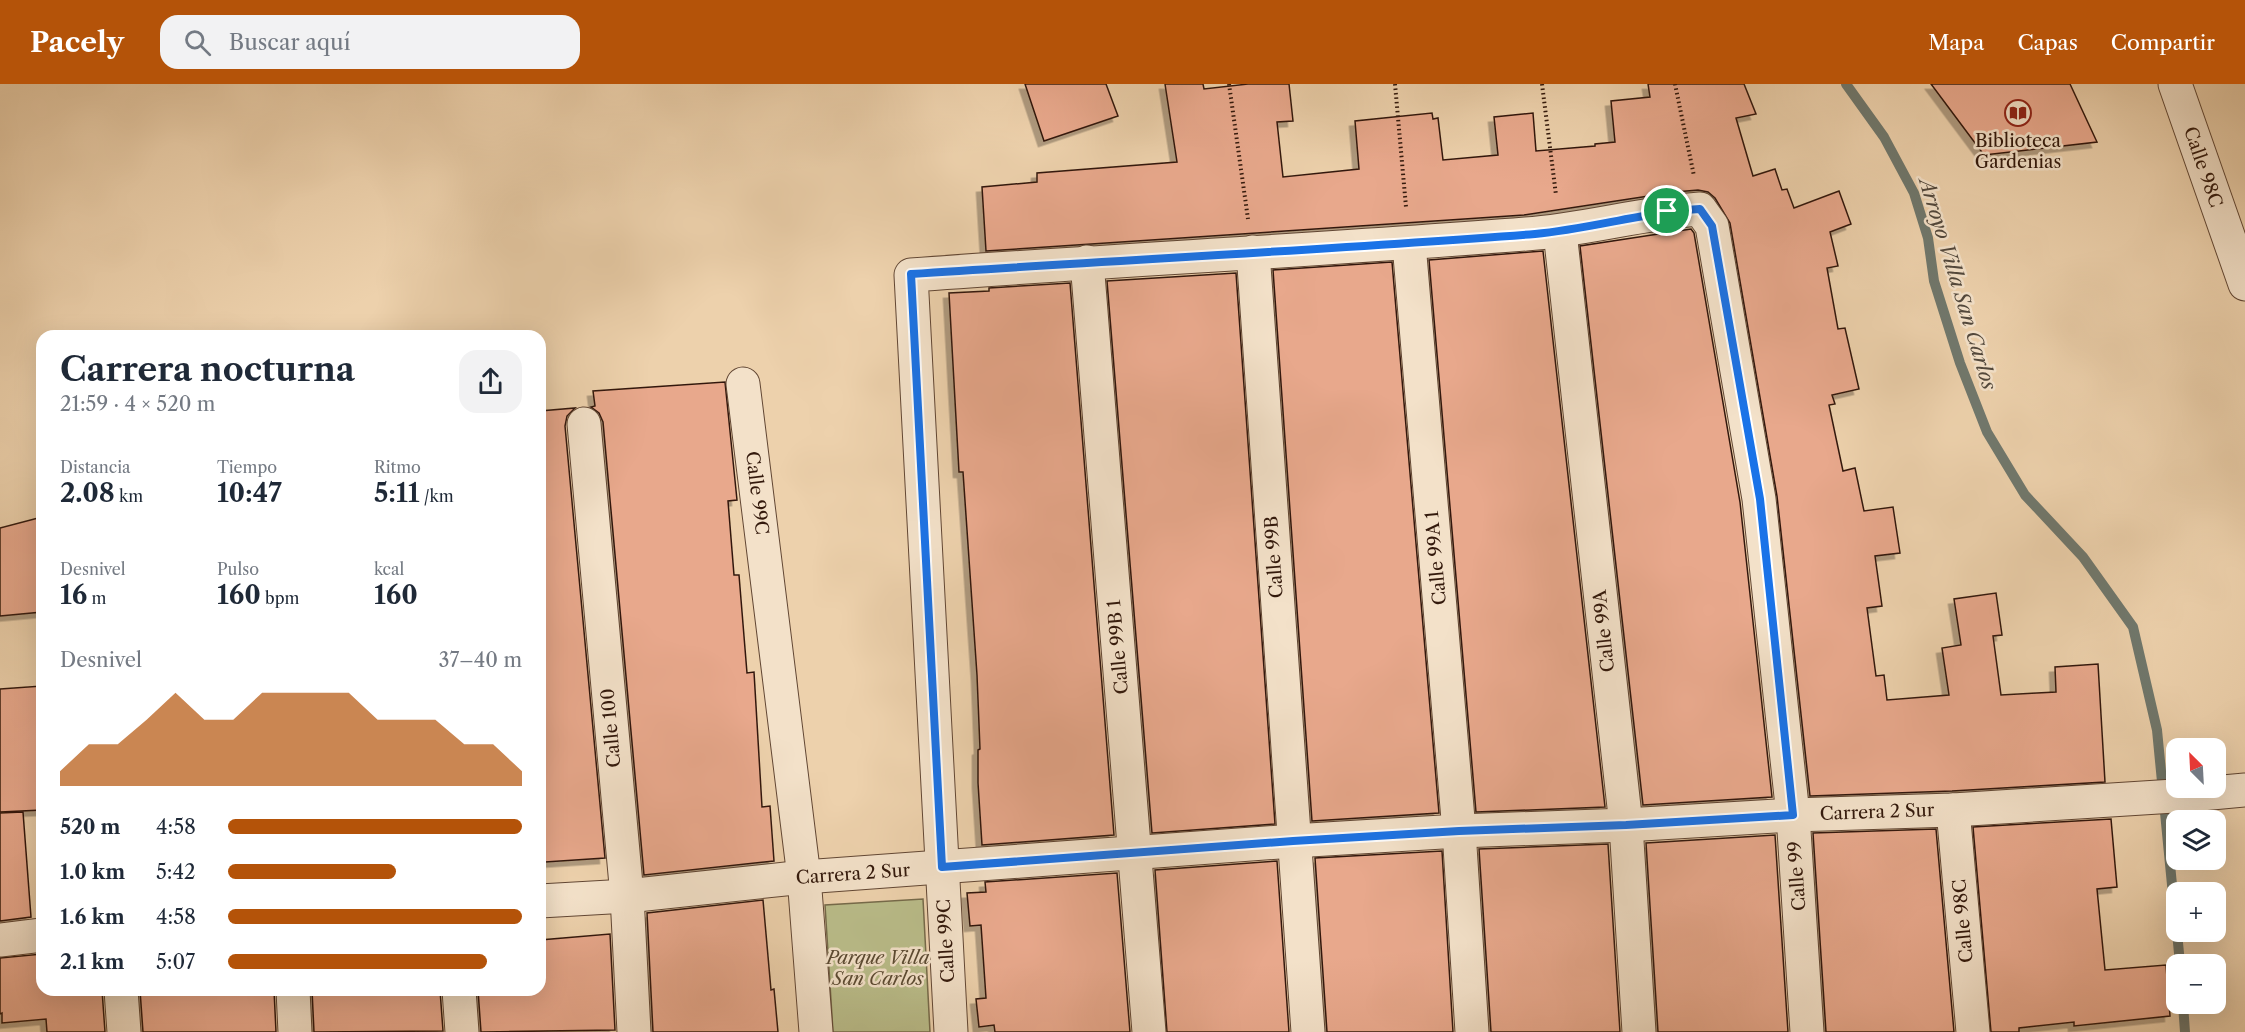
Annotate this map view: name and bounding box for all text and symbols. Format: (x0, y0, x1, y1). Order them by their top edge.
search box (160, 15, 580, 69)
text: Pacely (30, 25, 124, 59)
icon: search (181, 26, 214, 59)
text: Buscar aquí (229, 29, 350, 56)
text: Mapa (1928, 30, 1984, 55)
text: Capas (2017, 30, 2078, 55)
text: Compartir (2111, 30, 2215, 55)
library icon: Biblioteca Gardenias (2003, 98, 2033, 128)
street label: Calle 98C (2179, 124, 2227, 210)
place label: Biblioteca Gardenias (1975, 130, 2062, 173)
water label: Arroyo Villa San Carlos (1913, 172, 2002, 393)
pin (1641, 185, 1692, 236)
icon: arrive (1650, 194, 1683, 227)
text: Carrera nocturna (60, 349, 355, 390)
button: share (459, 350, 522, 413)
text: 21:59 · 4 × 520 m (60, 392, 215, 416)
street label: Calle 99C (741, 450, 773, 536)
text: Distancia (60, 457, 131, 477)
text: Tiempo (217, 457, 277, 477)
text: Ritmo (374, 457, 421, 477)
text: 2.08 (60, 477, 115, 509)
text: 10:47 (217, 477, 282, 509)
text: 5:11 (374, 477, 419, 509)
text: km (115, 486, 143, 506)
text: /km (419, 486, 454, 506)
street label: Calle 99A 1 (1421, 510, 1451, 606)
street label: Calle 99B (1260, 515, 1288, 599)
text: Desnivel (60, 559, 126, 579)
text: Pulso (217, 559, 259, 579)
text: kcal (374, 559, 404, 579)
text: 16 (60, 579, 87, 611)
text: 160 (217, 579, 261, 611)
text: 160 (374, 579, 418, 611)
text: m (87, 588, 106, 608)
text: bpm (261, 588, 300, 608)
street label: Calle 99A (1589, 588, 1619, 673)
street label: Calle 99B 1 (1103, 598, 1133, 695)
text: Desnivel (60, 648, 142, 672)
text: 37–40 m (439, 648, 522, 672)
street label: Calle 100 (597, 688, 625, 768)
north arrow (2166, 738, 2226, 798)
map controls (2166, 738, 2226, 1014)
street label: Carrera 2 Sur (1819, 799, 1935, 825)
button: layers (2166, 810, 2226, 870)
text: 520 m (60, 815, 121, 839)
text: 4:58 (156, 815, 196, 839)
street label: Calle 99 (1784, 840, 1810, 912)
street label: Carrera 2 Sur (795, 859, 911, 889)
text: 1.0 km (60, 860, 125, 884)
text: 5:42 (156, 860, 196, 884)
street label: Calle 98C (1948, 878, 1978, 964)
button: + (2166, 882, 2226, 942)
street label: Calle 99C (933, 899, 959, 983)
text: 1.6 km (60, 905, 125, 929)
text: 4:58 (156, 905, 196, 929)
park label: Parque Villa San Carlos (825, 947, 930, 990)
text: 2.1 km (60, 950, 124, 974)
text: 5:07 (156, 950, 195, 974)
button: − (2166, 954, 2226, 1014)

